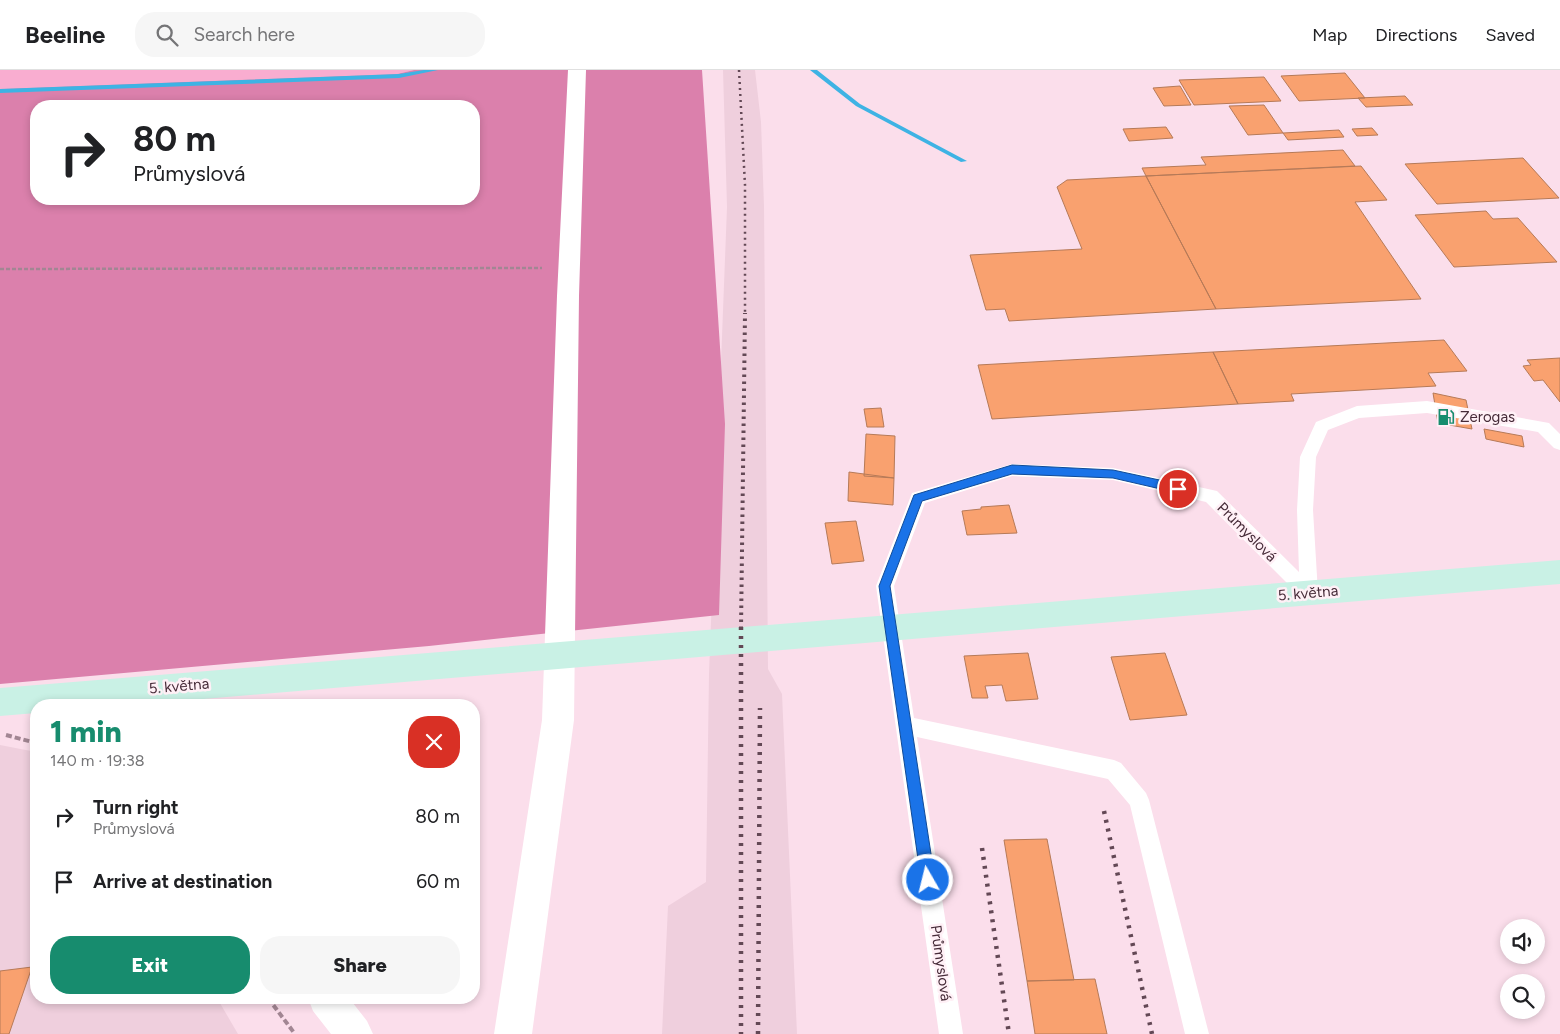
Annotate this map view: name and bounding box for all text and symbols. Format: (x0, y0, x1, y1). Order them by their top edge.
search box (135, 12, 485, 57)
text: Beeline (25, 20, 105, 49)
icon: search (153, 21, 181, 49)
text: Search here (193, 23, 295, 46)
text: Map (1312, 24, 1347, 46)
text: Directions (1375, 24, 1457, 46)
text: Saved (1485, 24, 1535, 46)
text: 80 m (133, 118, 216, 160)
icon: right (50, 120, 115, 185)
text: Průmyslová (133, 160, 245, 187)
fuel station icon: Zerogas (1436, 407, 1456, 427)
place label: Zerogas (1460, 408, 1515, 426)
pin (1157, 468, 1199, 510)
icon: arrive (1164, 475, 1192, 503)
street label: Průmyslová (1214, 499, 1280, 565)
street label: 5. května (1277, 581, 1339, 605)
street label: 5. května (148, 674, 210, 698)
text: 1 min (50, 713, 122, 750)
button: close (408, 716, 460, 768)
text: 140 m · 19:38 (50, 751, 145, 770)
text: Turn right (93, 796, 179, 819)
icon: right (50, 803, 78, 831)
text: 80 m (415, 805, 460, 828)
text: Průmyslová (93, 819, 175, 838)
position arrow (901, 853, 953, 905)
icon: arrive (50, 868, 78, 896)
text: Arrive at destination (93, 870, 272, 893)
text: 60 m (416, 870, 460, 893)
map controls (1500, 919, 1545, 1019)
button: sound (1500, 919, 1545, 964)
street label: Průmyslová (927, 924, 955, 1002)
button: Exit (50, 936, 250, 994)
button: Share (260, 936, 460, 994)
button: search (1500, 974, 1545, 1019)

